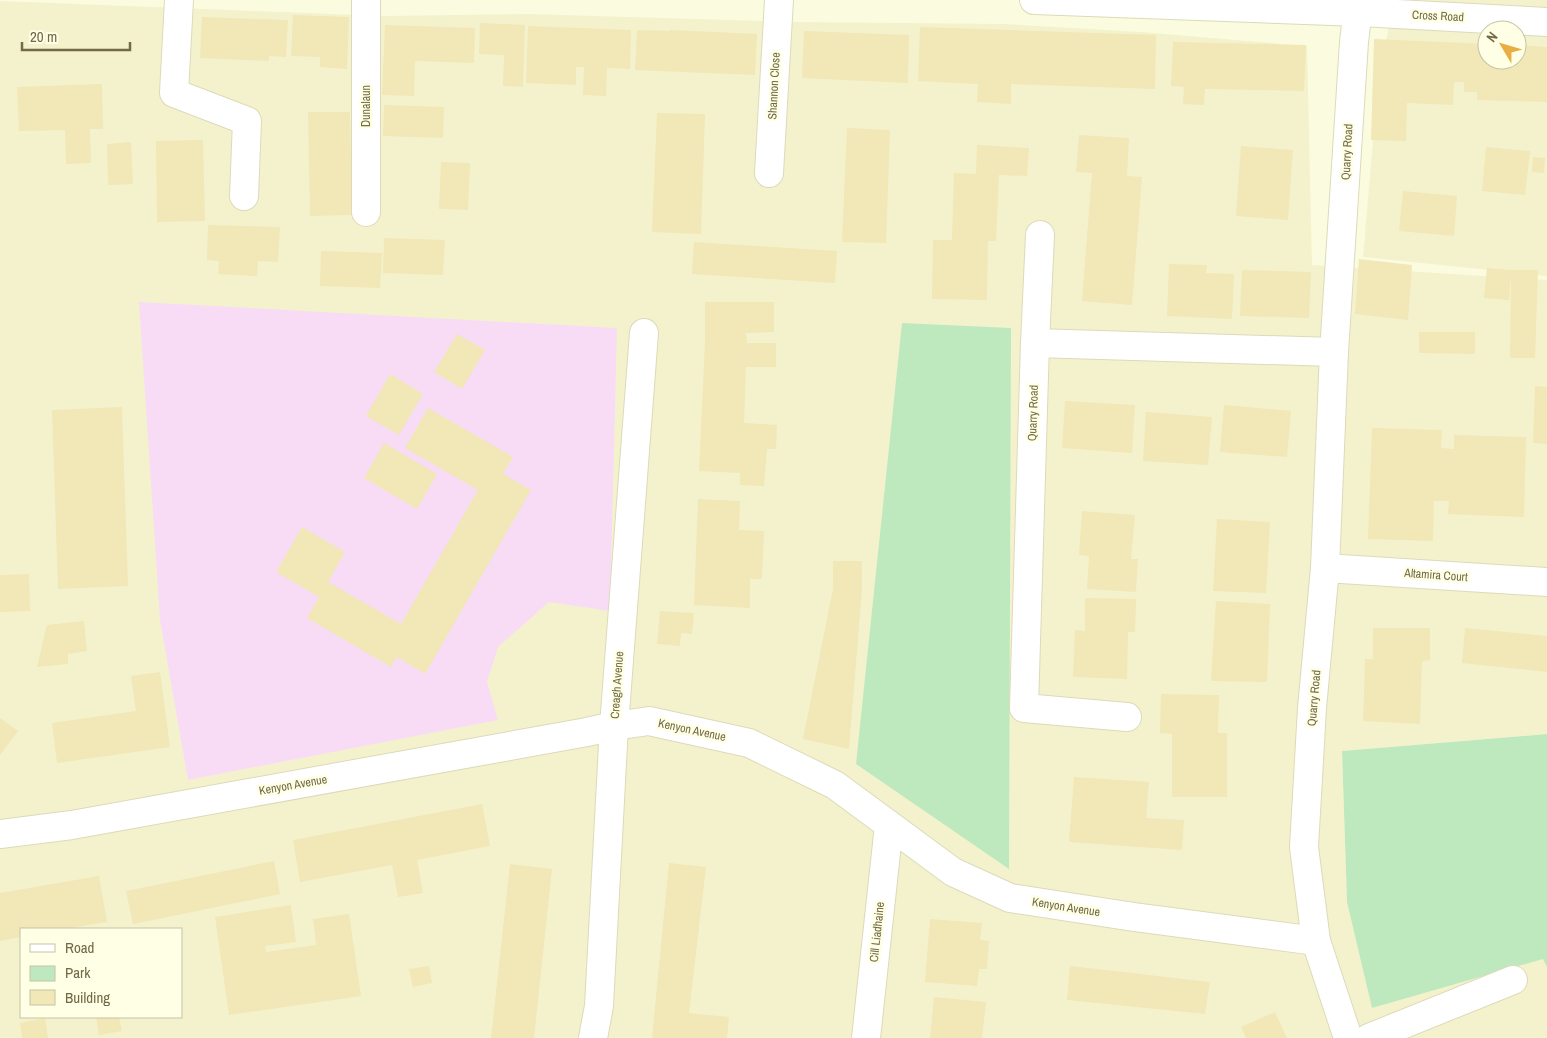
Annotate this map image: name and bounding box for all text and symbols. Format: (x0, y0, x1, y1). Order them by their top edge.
street label: Cross Road (1412, 7, 1464, 25)
scale bar (22, 20, 130, 52)
north arrow (1477, 20, 1527, 70)
text: 20 m (30, 26, 57, 47)
text: N (1482, 28, 1501, 46)
street label: Shannon Close (764, 52, 784, 120)
street label: Dunalaun (358, 85, 374, 127)
street label: Quarry Road (1338, 123, 1356, 181)
street label: Quarry Road (1024, 385, 1042, 441)
street label: Altamira Court (1403, 565, 1468, 585)
street label: Creagh Avenue (607, 651, 627, 719)
street label: Quarry Road (1304, 669, 1324, 727)
street label: Kenyon Avenue (657, 715, 727, 745)
street label: Kenyon Avenue (258, 771, 328, 799)
street label: Kenyon Avenue (1031, 894, 1101, 920)
street label: Cill Liadhaine (866, 901, 888, 963)
legend (20, 928, 182, 1018)
text: Road (65, 937, 94, 958)
text: Park (65, 962, 91, 983)
text: Building (65, 987, 110, 1008)

